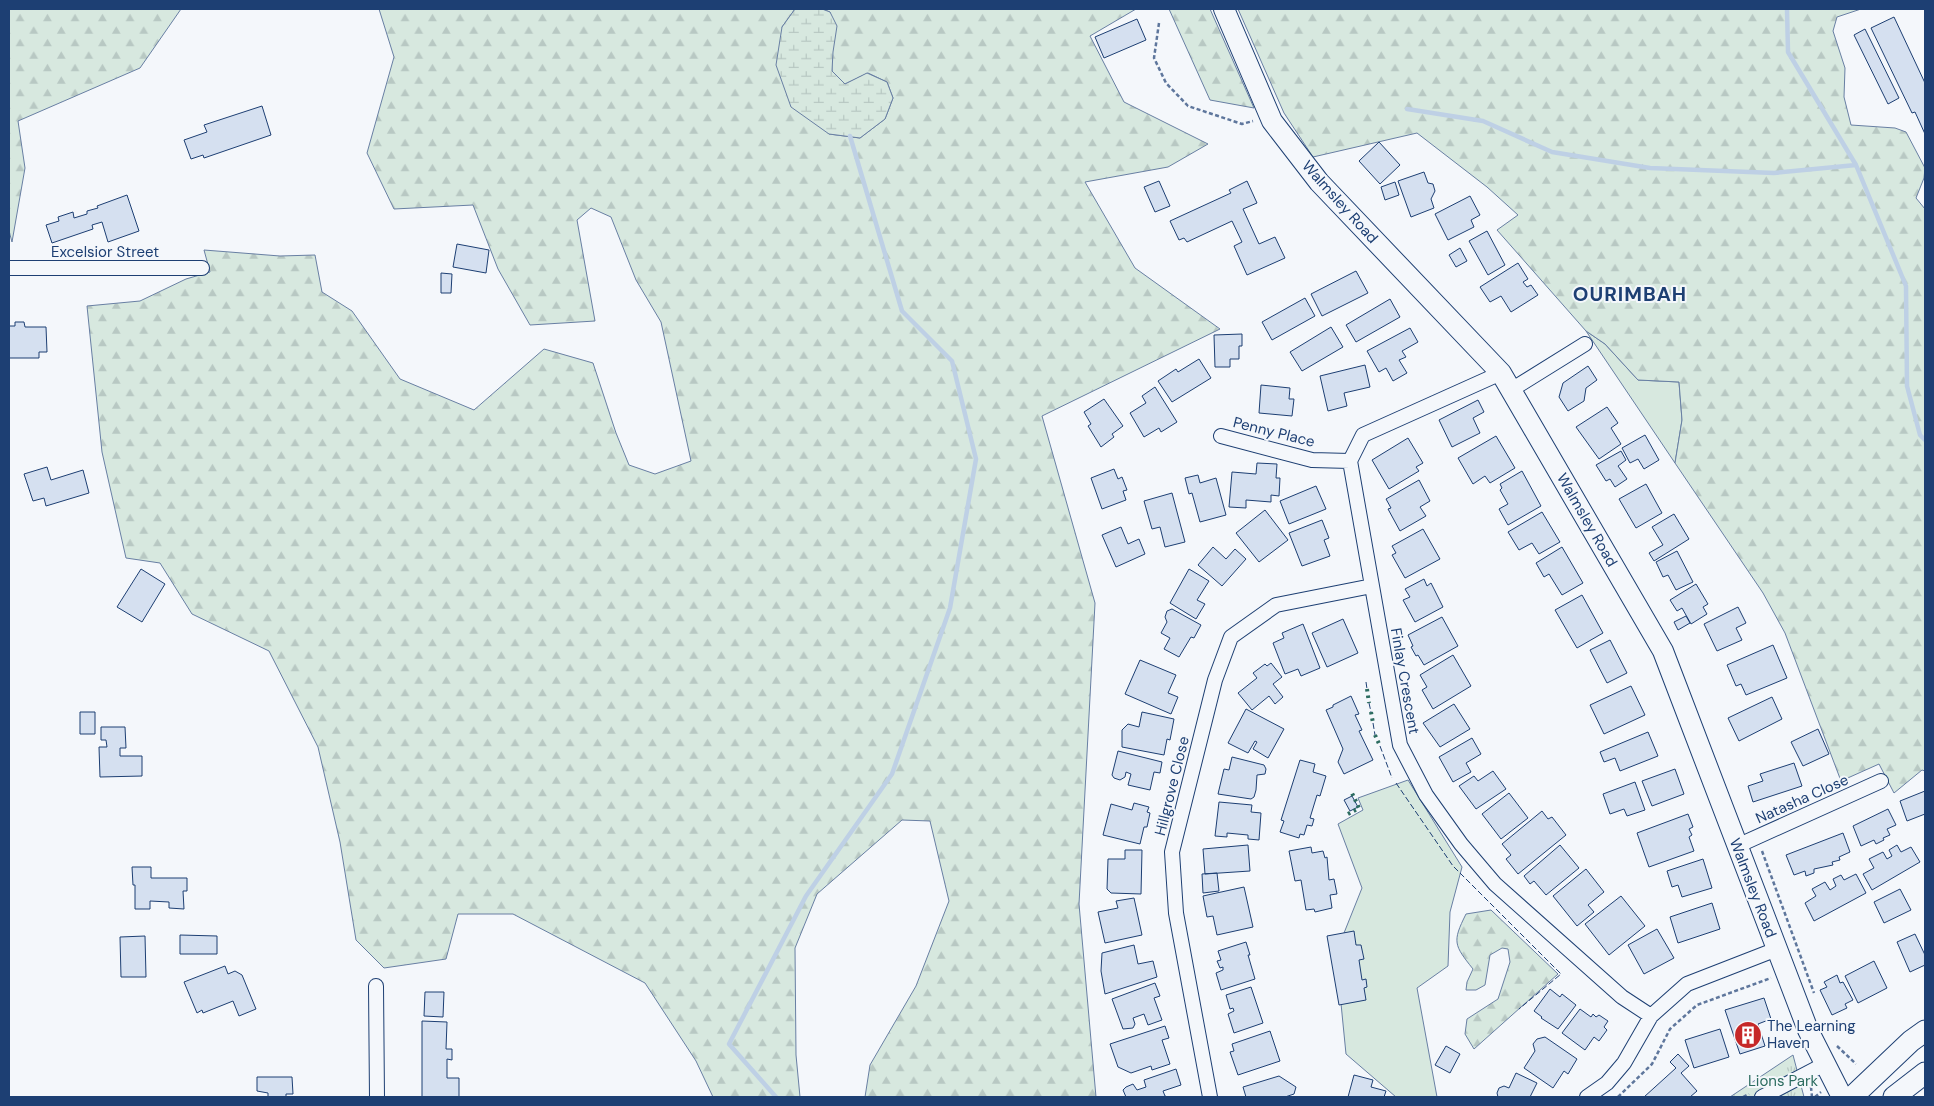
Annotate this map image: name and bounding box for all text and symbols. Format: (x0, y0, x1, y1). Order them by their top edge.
street label: Walmsley Road (1297, 156, 1383, 248)
street label: Excelsior Street (51, 242, 159, 262)
district label: OURIMBAH (1573, 281, 1687, 307)
street label: Penny Place (1231, 412, 1317, 452)
street label: Walmsley Road (1552, 470, 1622, 570)
street label: Finlay Crescent (1386, 626, 1424, 736)
street label: Hillgrove Close (1150, 734, 1194, 838)
street label: Natasha Close (1752, 770, 1852, 828)
street label: Walmsley Road (1725, 835, 1781, 941)
place label: The Learning Haven (1767, 1016, 1856, 1053)
building icon: The Learning Haven (1733, 1020, 1763, 1050)
park label: Lions Park (1748, 1071, 1819, 1091)

